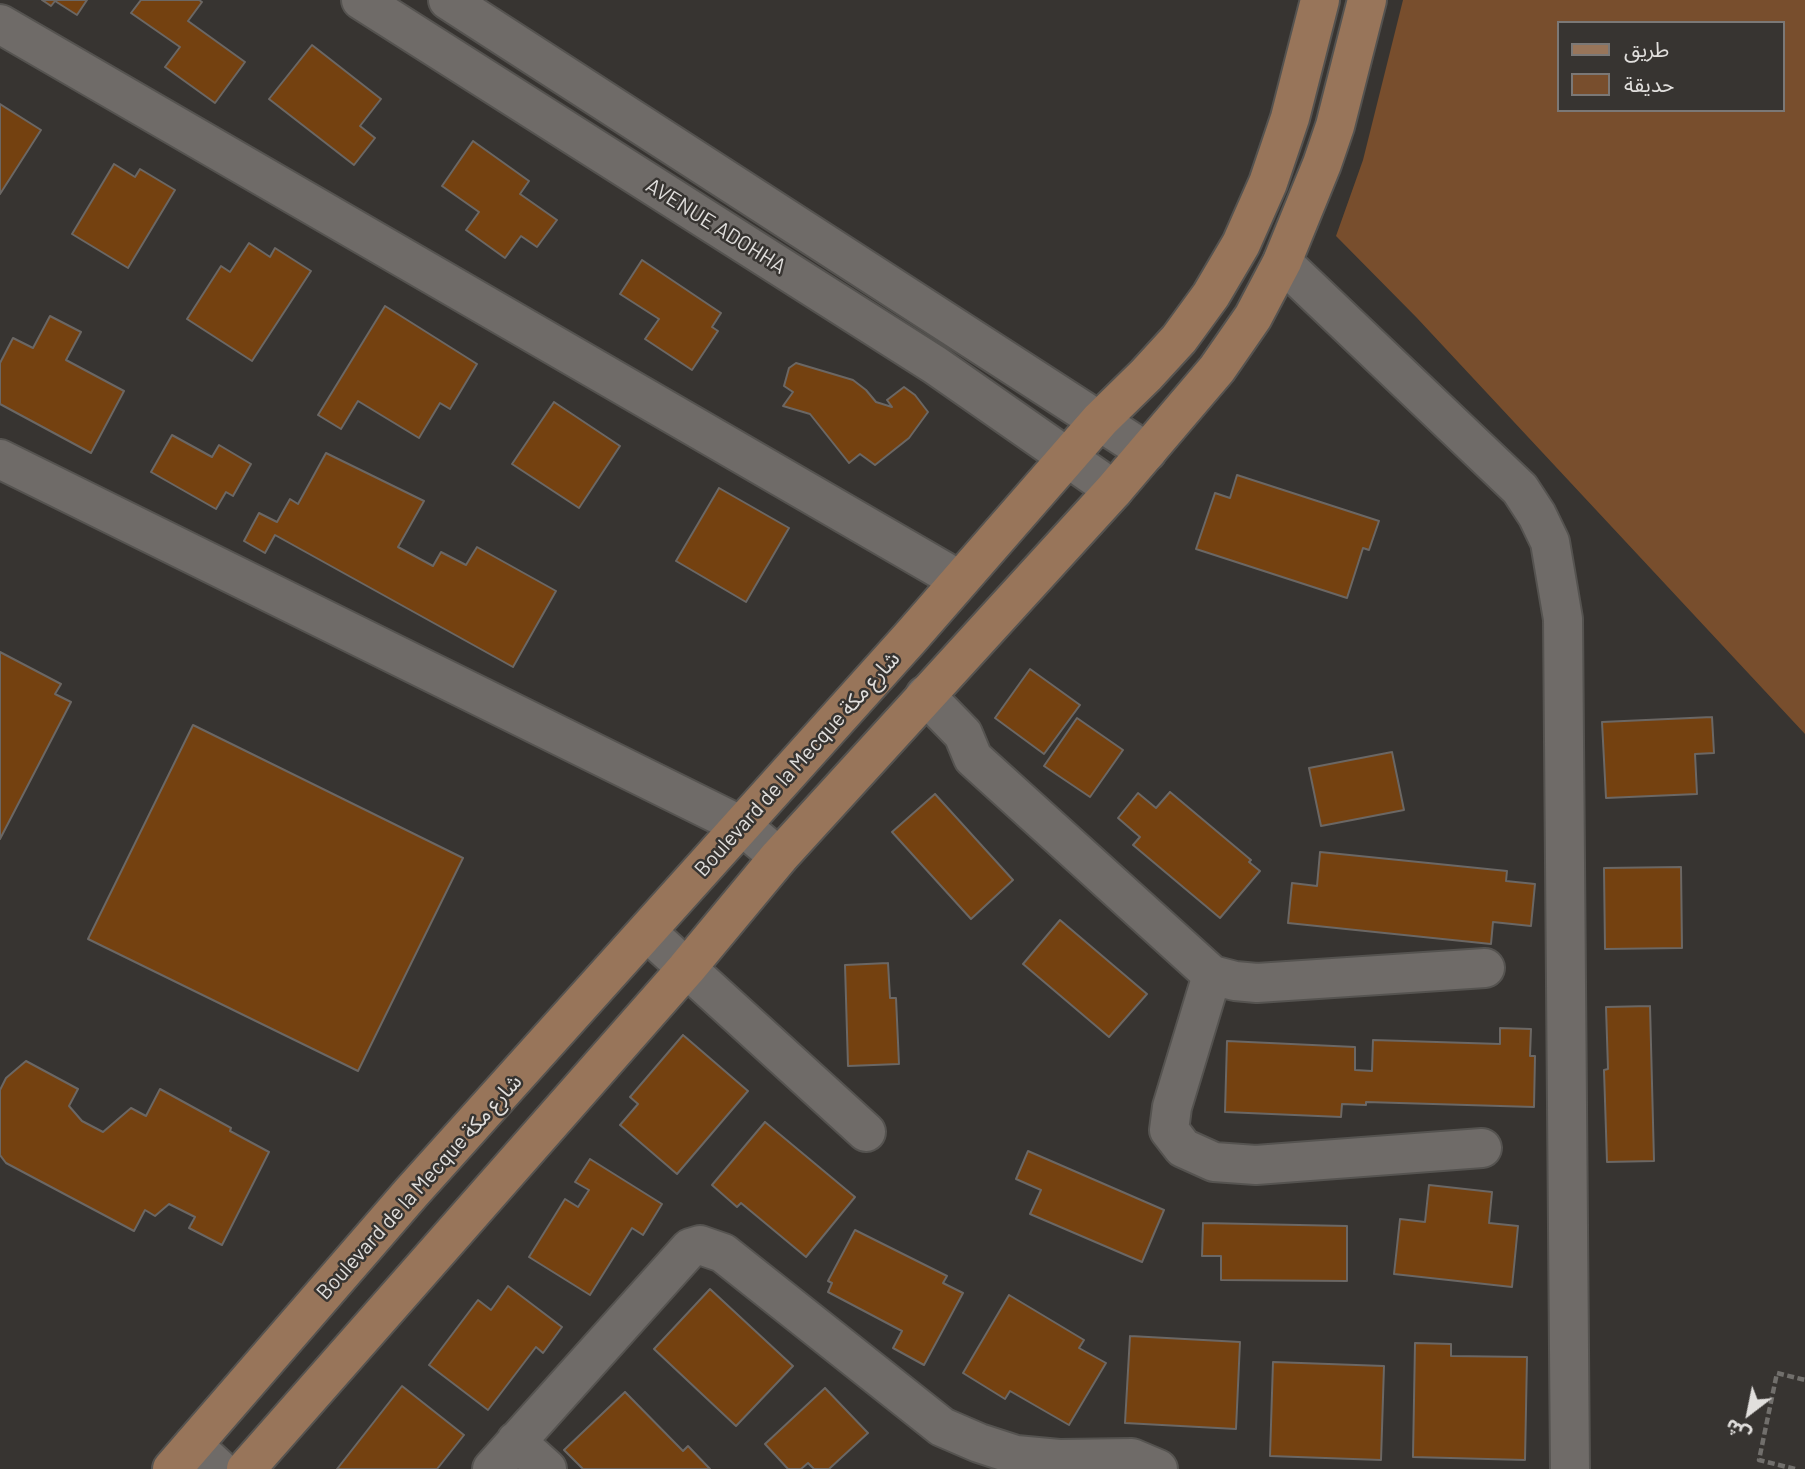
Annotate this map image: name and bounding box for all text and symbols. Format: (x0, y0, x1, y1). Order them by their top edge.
legend (1556, 21, 1784, 112)
text: طريق (1624, 36, 1669, 61)
text: حديقة (1624, 71, 1674, 96)
street label: AVENUE ADOHHA (641, 173, 791, 279)
street label: Boulevard de la Mecque شارع مكة (689, 646, 905, 882)
street label: Boulevard de la Mecque شارع مكة (311, 1069, 527, 1305)
north arrow (1714, 1378, 1784, 1448)
text: ش (1720, 1415, 1755, 1448)

